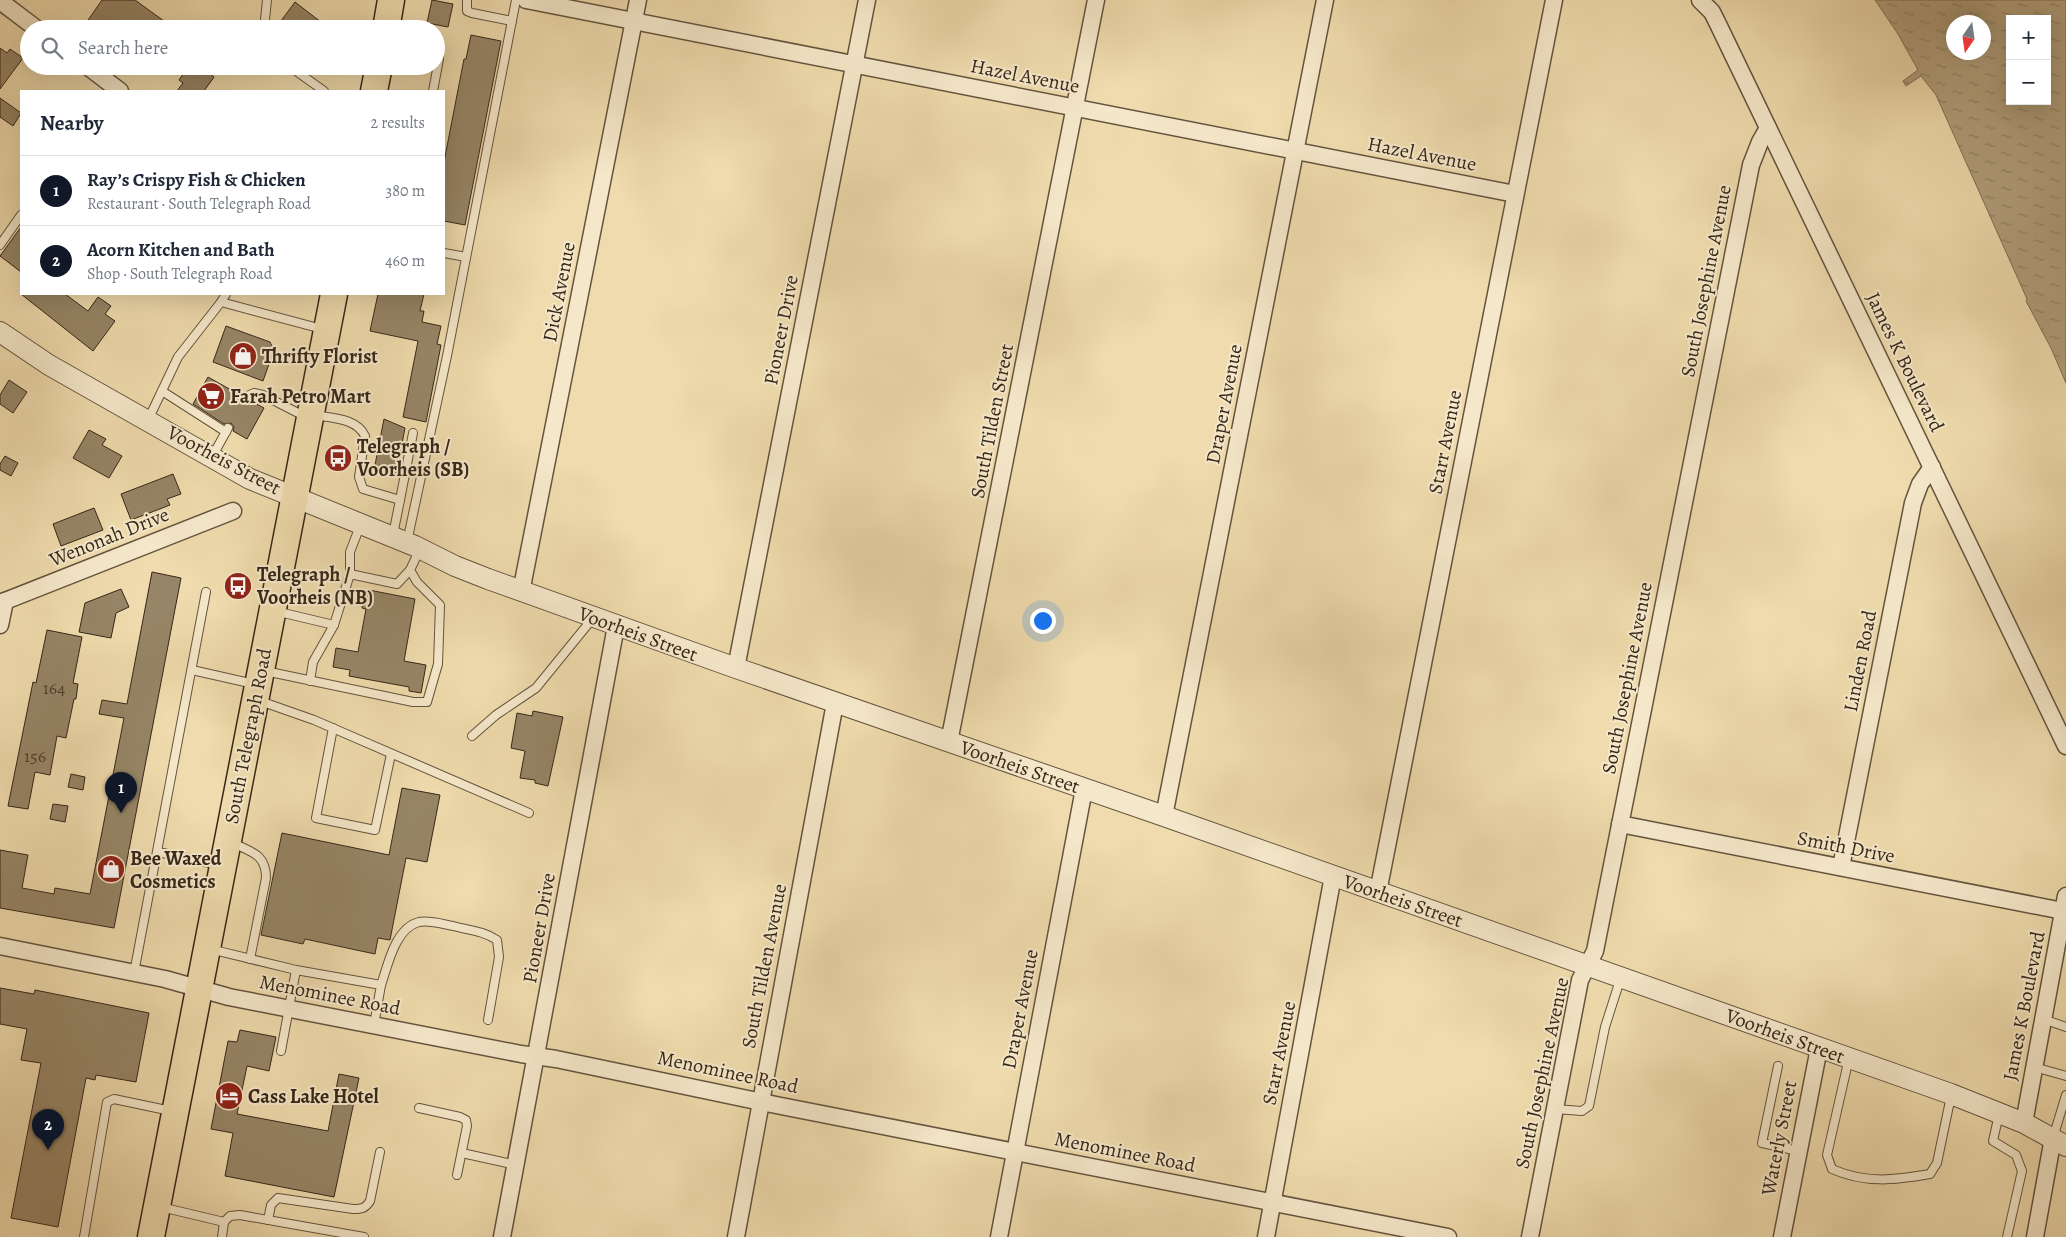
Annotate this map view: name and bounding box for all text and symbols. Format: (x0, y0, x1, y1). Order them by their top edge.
north arrow (1946, 15, 1991, 60)
map controls (2006, 15, 2051, 105)
button: + (2006, 15, 2051, 60)
search box (20, 20, 445, 75)
icon: search (38, 34, 66, 62)
text: Search here (78, 35, 168, 61)
street label: Hazel Avenue (968, 52, 1082, 100)
button: − (2006, 60, 2051, 105)
text: Nearby (40, 109, 103, 137)
text: 2 results (370, 112, 425, 134)
street label: Hazel Avenue (1365, 130, 1479, 178)
text: Ray’s Crispy Fish & Chicken (87, 167, 306, 193)
text: 1 (53, 180, 59, 202)
text: 380 m (386, 180, 425, 202)
street label: South Josephine Avenue (1674, 183, 1738, 379)
text: Restaurant · South Telegraph Road (87, 193, 311, 215)
text: Acorn Kitchen and Bath (87, 237, 275, 263)
street label: Dick Avenue (536, 239, 582, 344)
text: 2 (52, 250, 60, 272)
text: 460 m (385, 250, 425, 272)
text: Shop · South Telegraph Road (87, 263, 272, 285)
street label: Pioneer Drive (757, 273, 805, 387)
street label: James K Boulevard (1860, 288, 1951, 436)
shop icon: Thrifty Florist (228, 341, 258, 371)
street label: South Tilden Street (964, 341, 1020, 501)
street label: Draper Avenue (1199, 342, 1249, 466)
place label: Thrifty Florist (262, 343, 378, 370)
supermarket icon: Farah Petro Mart (196, 381, 226, 411)
place label: Farah Petro Mart (230, 383, 372, 410)
street label: Starr Avenue (1422, 388, 1468, 496)
street label: Voorheis Street (162, 418, 286, 501)
place label: Telegraph / Voorheis (SB) (356, 433, 469, 483)
bus stop icon: Telegraph / Voorheis (SB) (323, 443, 353, 473)
street label: Wenonah Drive (44, 501, 173, 574)
place label: Telegraph / Voorheis (NB) (256, 561, 373, 611)
bus stop icon: Telegraph / Voorheis (NB) (223, 571, 253, 601)
street label: South Josephine Avenue (1595, 580, 1659, 776)
street label: Voorheis Street (574, 600, 702, 668)
your location (1030, 608, 1056, 634)
street label: Linden Road (1837, 608, 1883, 714)
street label: South Telegraph Road (218, 646, 278, 826)
house number: 164 (43, 676, 65, 700)
street label: Voorheis Street (956, 734, 1084, 800)
house number: 156 (24, 744, 46, 768)
pin: 1 (105, 772, 137, 813)
street label: Smith Drive (1795, 824, 1897, 870)
place label: Bee Waxed Cosmetics (130, 845, 222, 895)
shop icon: Bee Waxed Cosmetics (96, 854, 126, 884)
street label: Voorheis Street (1339, 868, 1467, 934)
street label: Pioneer Drive (516, 871, 562, 985)
street label: South Tilden Avenue (735, 881, 793, 1051)
street label: James K Boulevard (1996, 929, 2052, 1083)
street label: Draper Avenue (995, 947, 1045, 1071)
street label: Menominee Road (257, 968, 403, 1022)
street label: South Josephine Avenue (1508, 975, 1576, 1171)
street label: Starr Avenue (1256, 999, 1302, 1107)
street label: Voorheis Street (1721, 1002, 1849, 1070)
street label: Menominee Road (655, 1044, 801, 1100)
street label: Waterly Street (1754, 1078, 1803, 1199)
hotel icon: Cass Lake Hotel (214, 1081, 244, 1111)
place label: Cass Lake Hotel (248, 1083, 379, 1110)
pin: 2 (32, 1109, 64, 1150)
street label: Menominee Road (1052, 1125, 1198, 1179)

